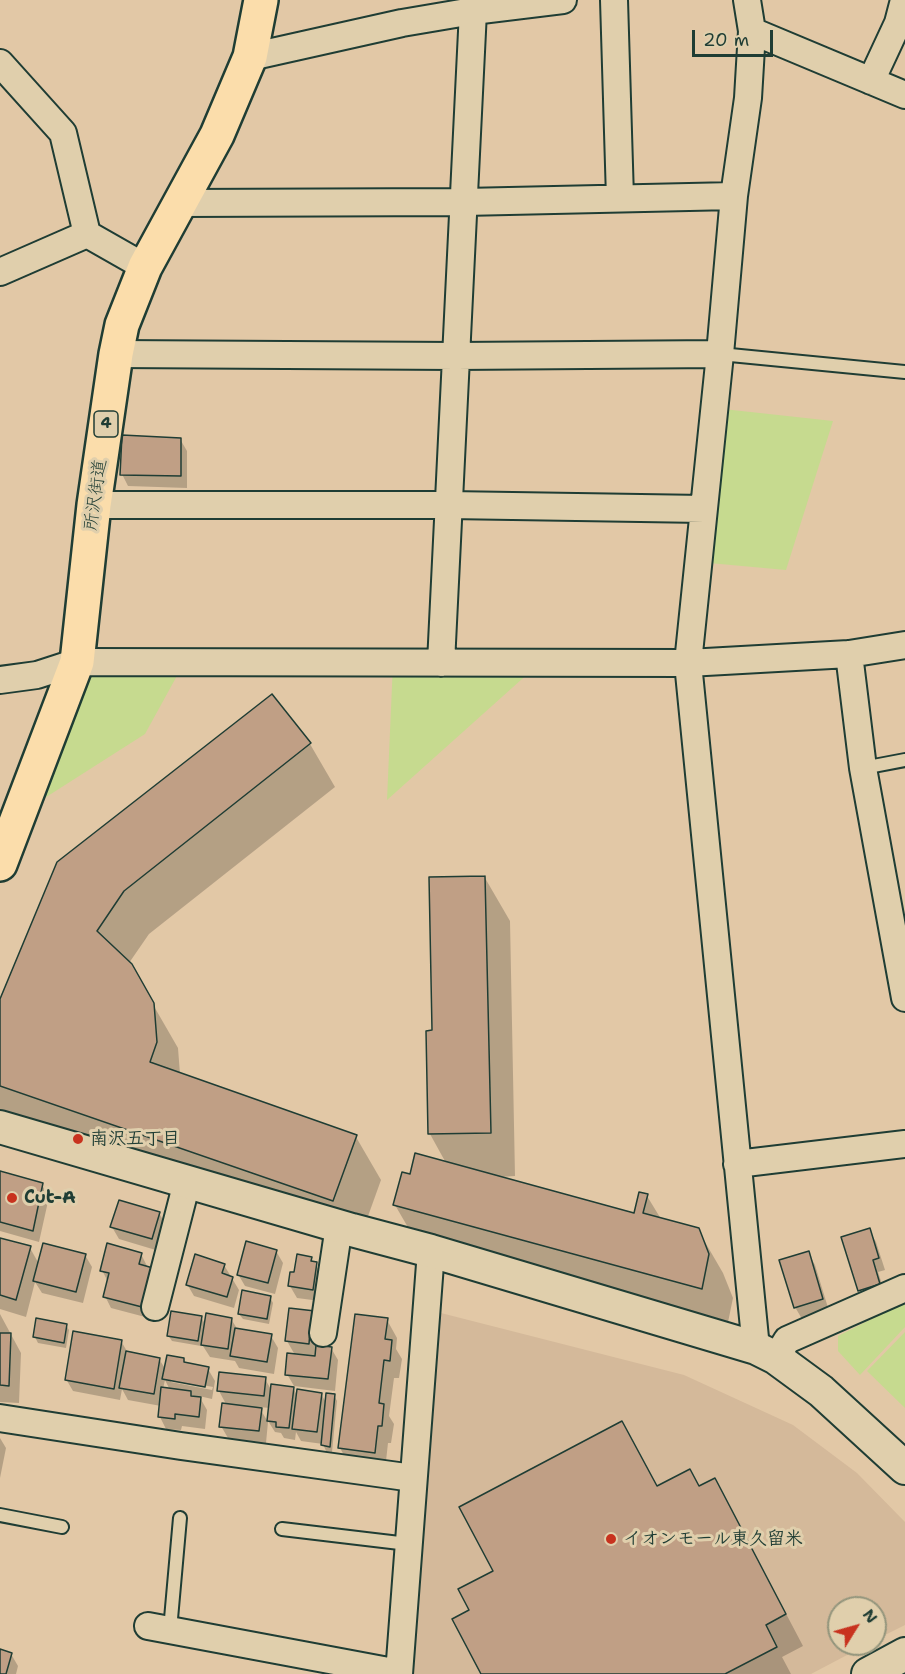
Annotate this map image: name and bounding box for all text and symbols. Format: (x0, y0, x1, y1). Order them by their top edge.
scale bar (695, 18, 776, 56)
text: 20 m (703, 28, 749, 52)
road number: 4 (94, 411, 118, 437)
street label: 所沢街道 (80, 458, 112, 532)
place label: 南沢五丁目 (90, 1128, 180, 1150)
marker: 南沢五丁目 (71, 1132, 85, 1146)
place label: Cut-A (24, 1187, 76, 1209)
marker: Cut-A (5, 1191, 19, 1205)
place label: イオンモール東久留米 (623, 1528, 803, 1550)
marker: イオンモール東久留米 (604, 1532, 618, 1546)
north arrow (827, 1596, 887, 1656)
text: N (858, 1605, 882, 1627)

